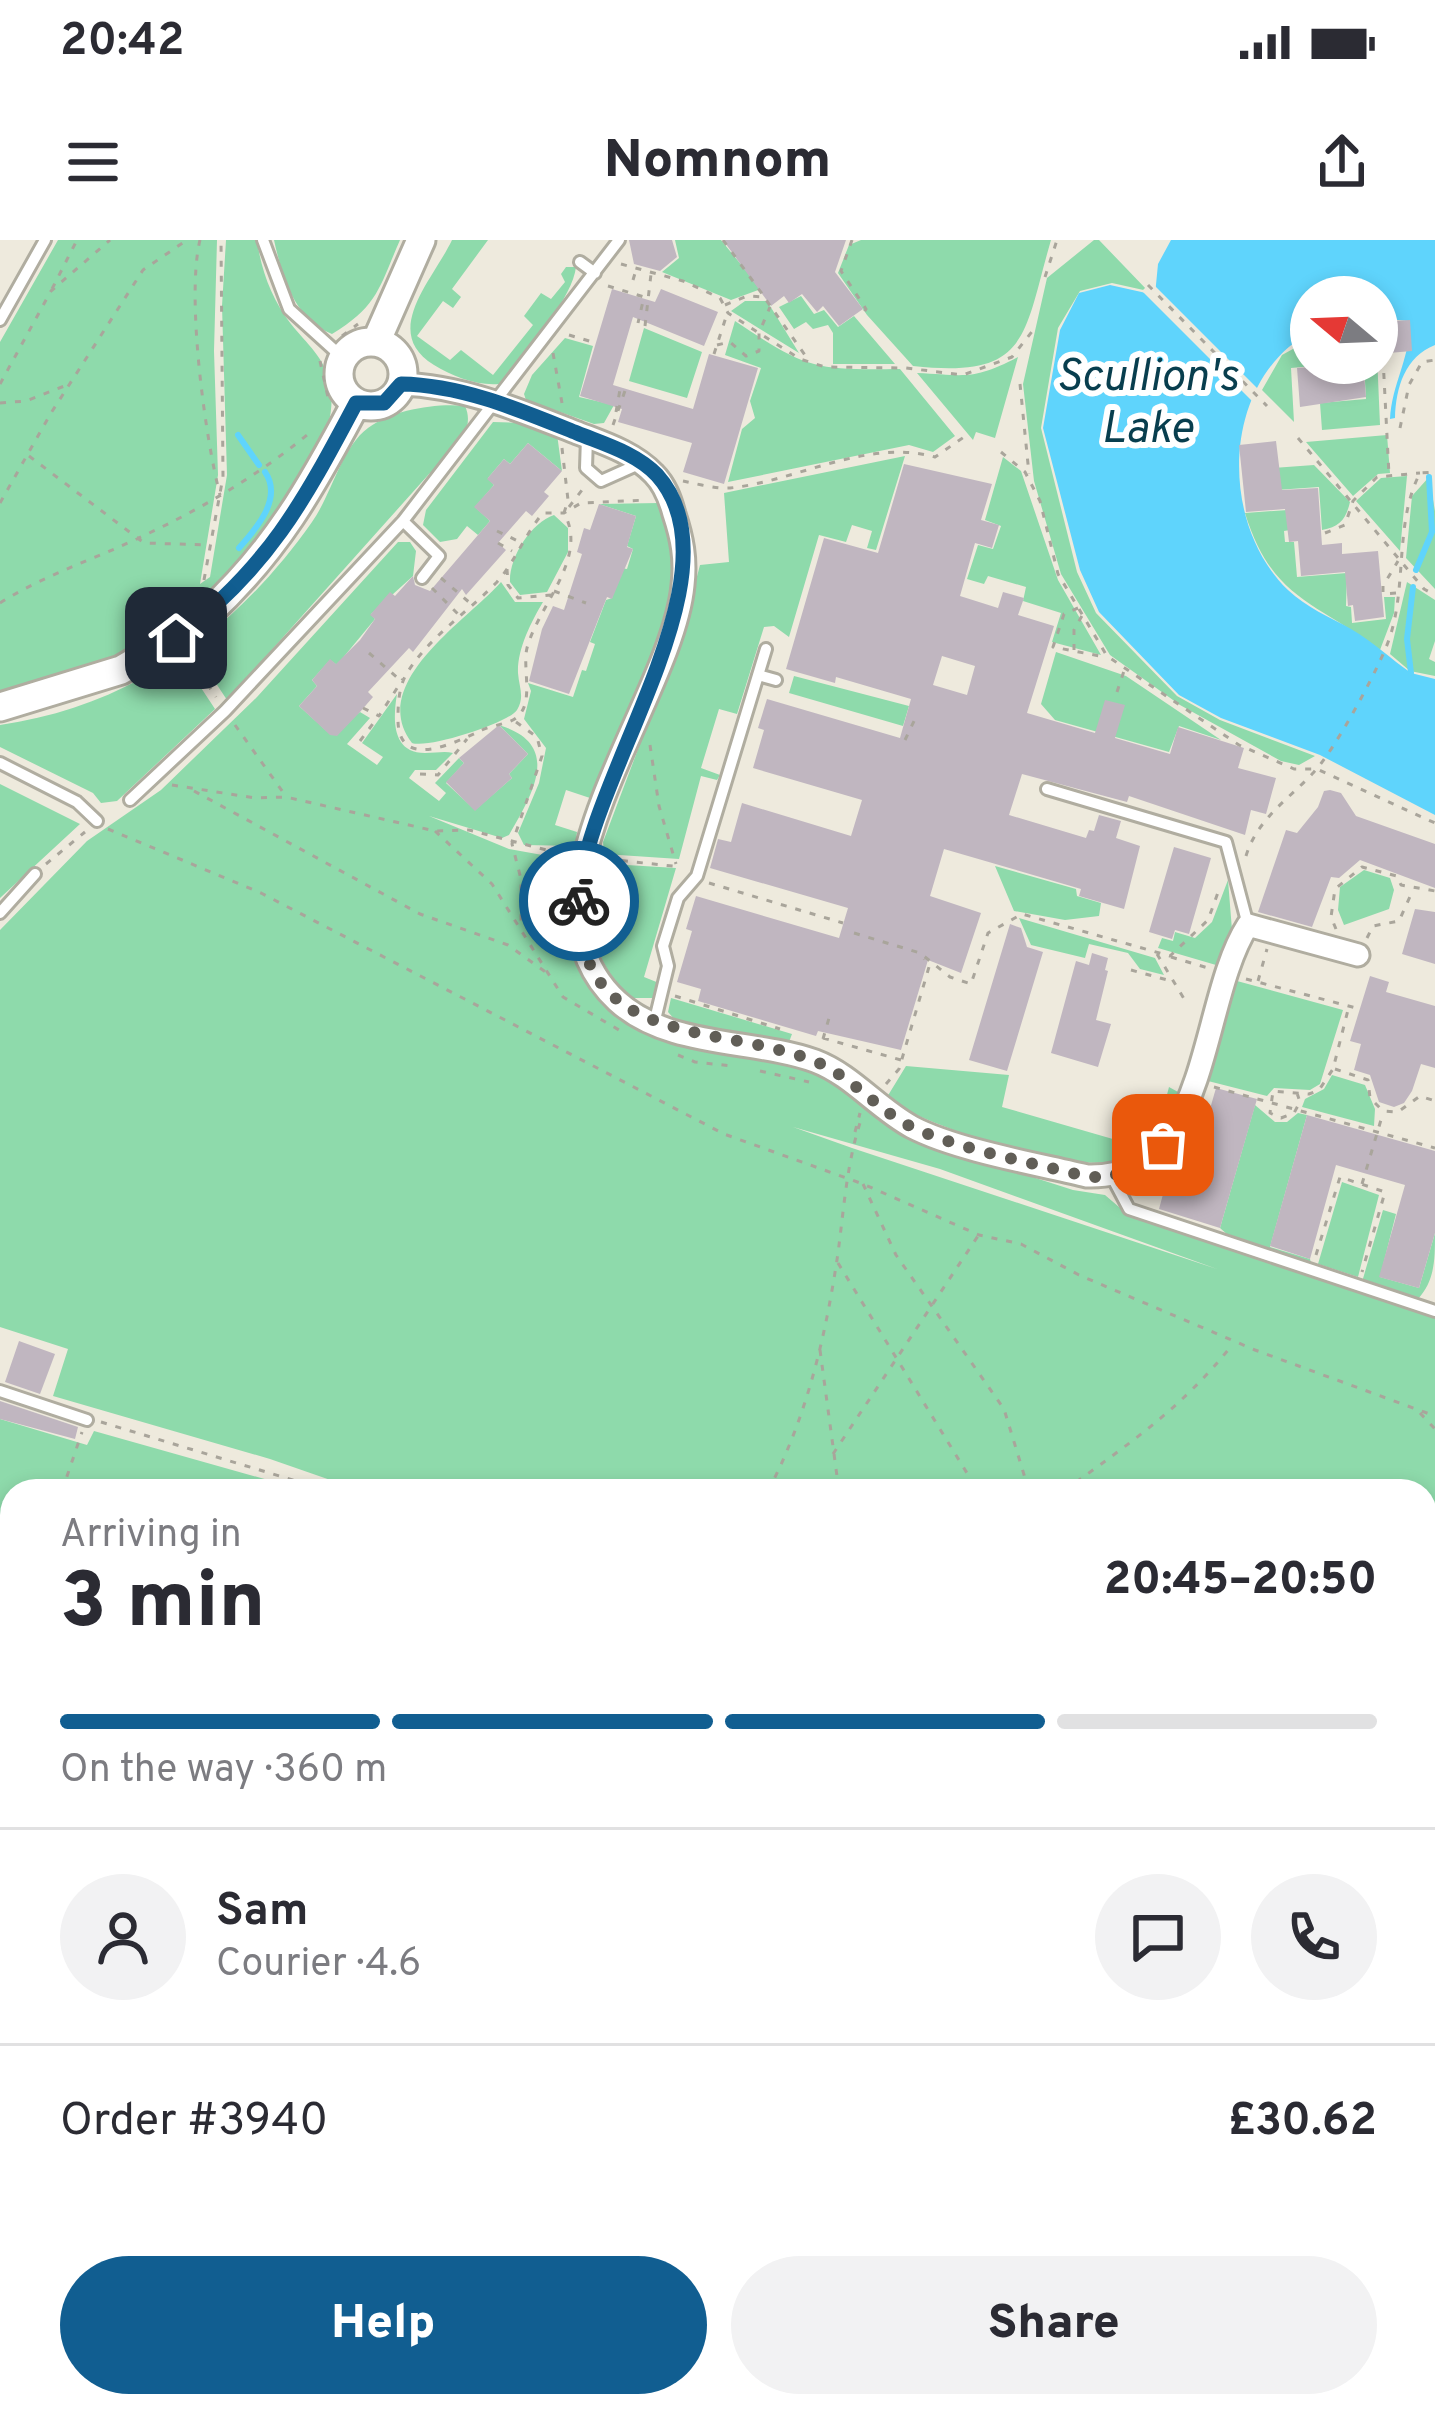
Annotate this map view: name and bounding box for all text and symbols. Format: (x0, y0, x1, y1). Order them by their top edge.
text: 20:42 (60, 14, 184, 71)
text: Nomnom (604, 128, 831, 197)
icon: menu (60, 129, 126, 195)
icon: share (1309, 129, 1375, 195)
north arrow (1290, 276, 1398, 384)
map controls (1290, 276, 1398, 384)
water label: Scullion's Lake (1056, 350, 1239, 459)
pin (125, 587, 227, 689)
icon: home (143, 605, 209, 671)
courier (519, 841, 639, 961)
icon: bike (546, 868, 612, 934)
pin (1112, 1094, 1214, 1196)
icon: bag (1130, 1112, 1196, 1178)
text: Arriving in (60, 1512, 242, 1561)
text: 20:45–20:50 (1104, 1553, 1377, 1610)
text: 3 min (60, 1556, 265, 1655)
text: On the way · 360 m (60, 1747, 387, 1796)
button: person (60, 1874, 186, 2000)
button: chat (1095, 1874, 1221, 2000)
button: phone (1251, 1874, 1377, 2000)
text: Sam (216, 1884, 308, 1941)
text: Courier · 4.6 (216, 1941, 421, 1990)
text: Order #3940 (60, 2094, 328, 2151)
text: £30.62 (1228, 2094, 1377, 2151)
button: Help (60, 2256, 707, 2394)
button: Share (731, 2256, 1377, 2394)

